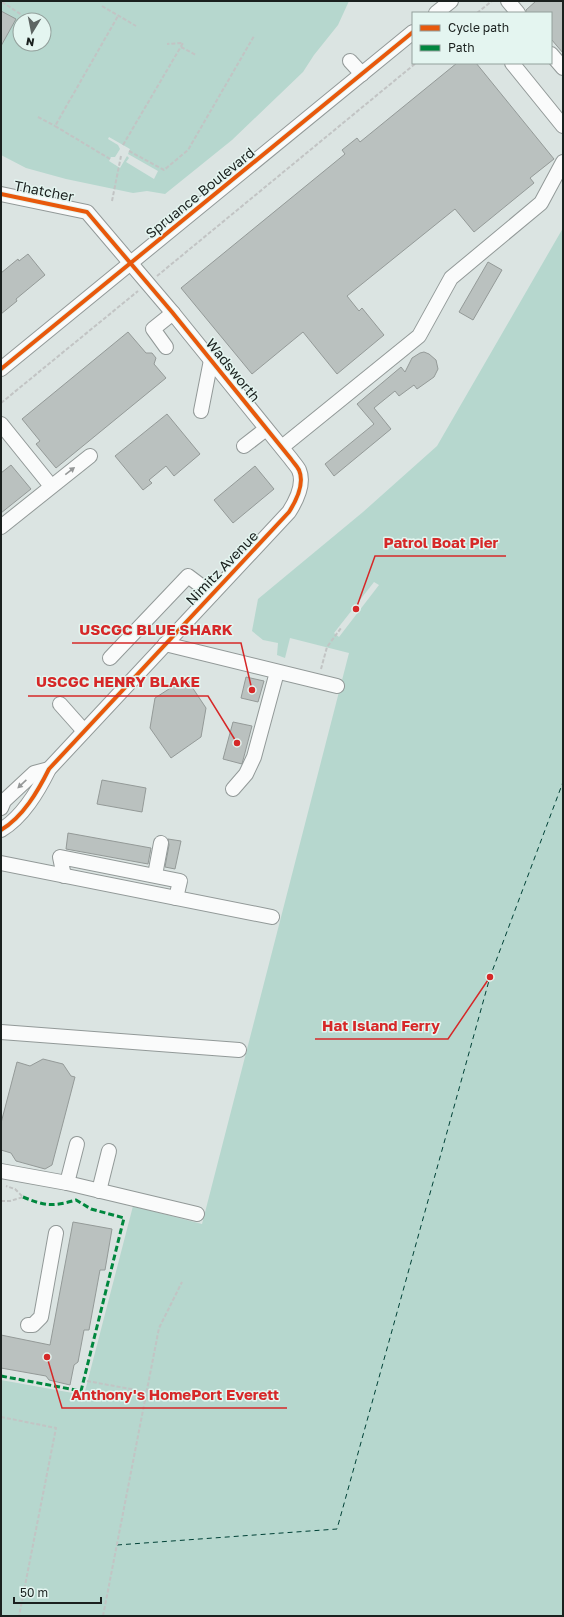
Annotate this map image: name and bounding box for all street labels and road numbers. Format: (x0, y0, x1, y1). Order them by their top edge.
street label: Spruance Boulevard (142, 144, 257, 242)
street label: Thatcher (13, 176, 76, 205)
street label: Wadsworth (203, 335, 264, 405)
street label: Nimitz Avenue (182, 527, 261, 608)

